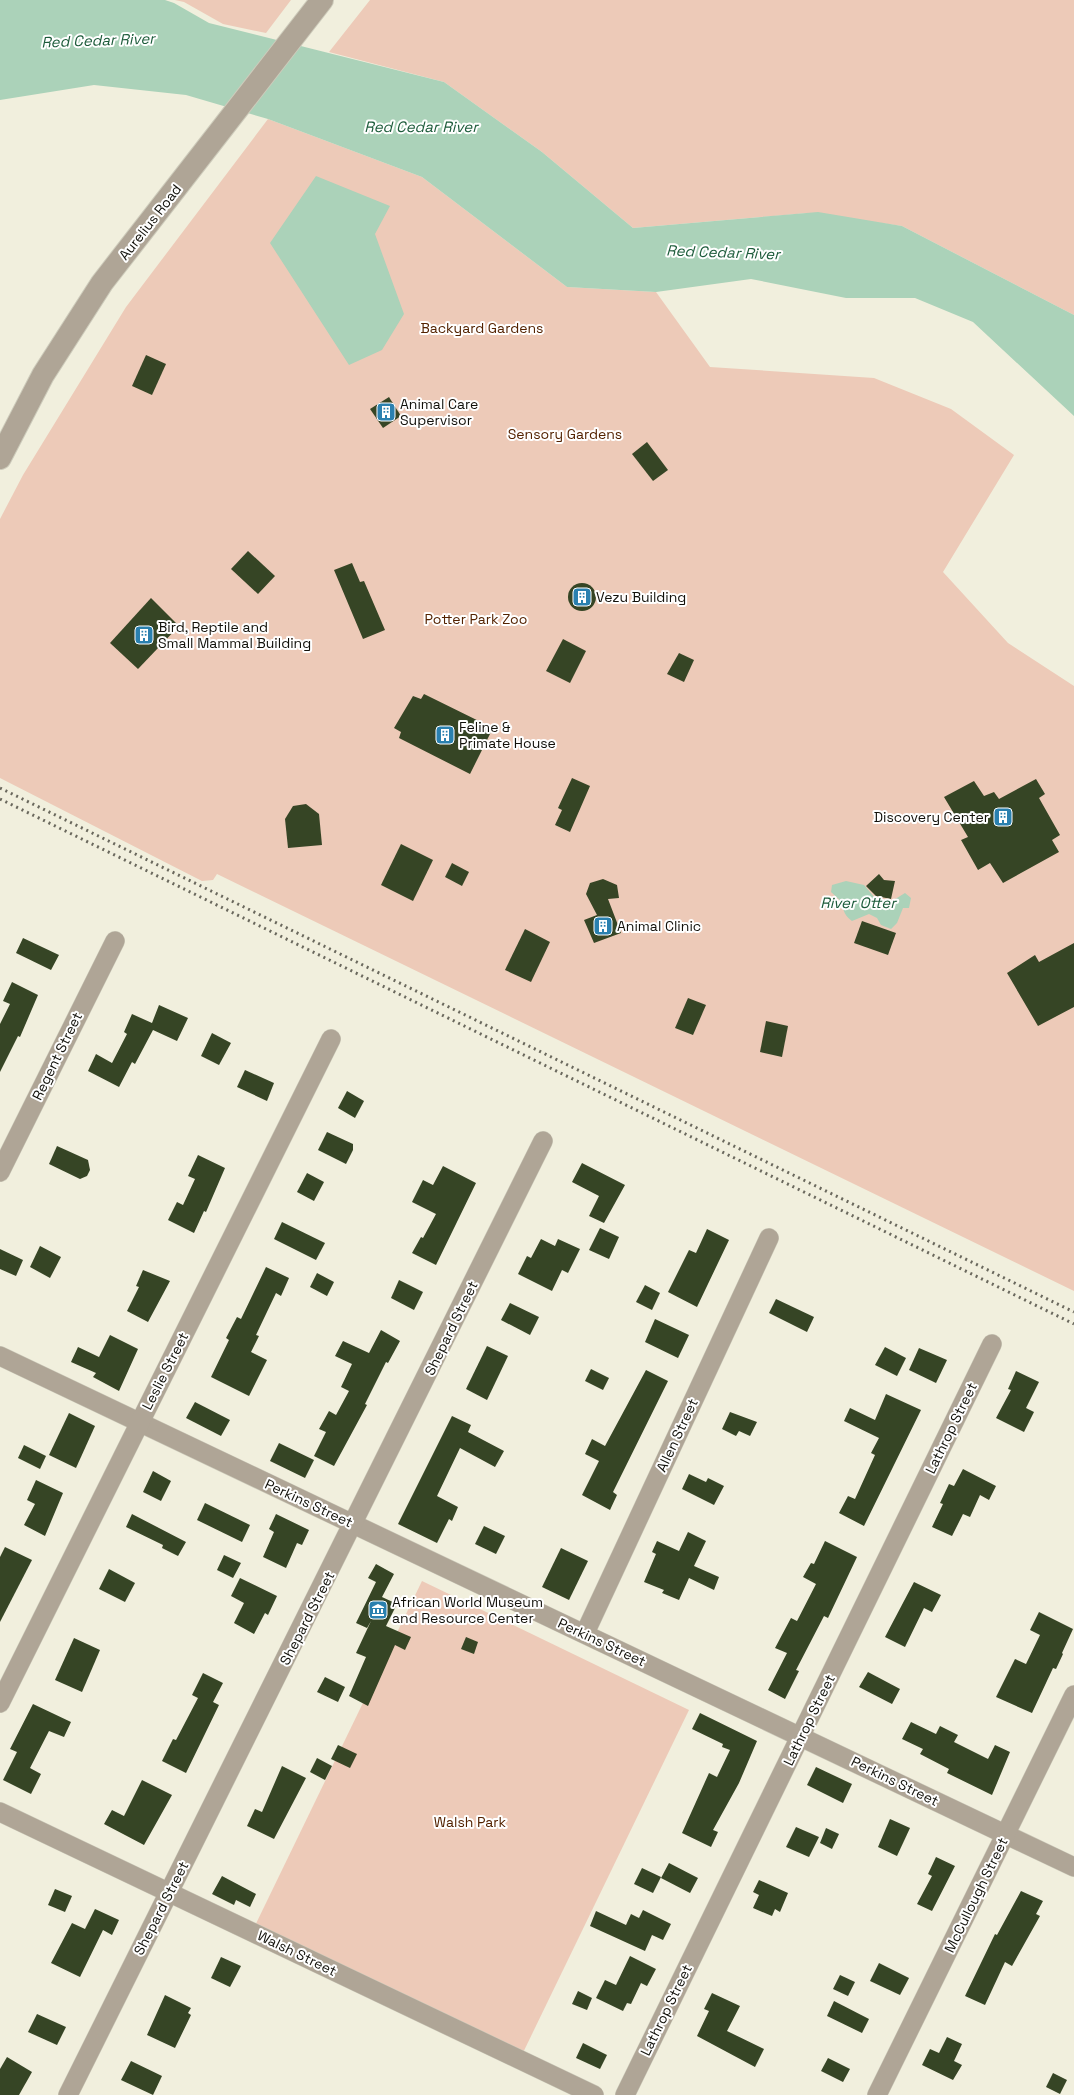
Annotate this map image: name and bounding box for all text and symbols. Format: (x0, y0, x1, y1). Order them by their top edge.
water label: Red Cedar River (41, 28, 156, 51)
water label: Red Cedar River (364, 117, 479, 136)
street label: Aurelius Road (115, 180, 185, 264)
water label: Red Cedar River (666, 241, 781, 264)
park label: Backyard Gardens (421, 319, 543, 337)
place label: Animal Care Supervisor (400, 395, 478, 429)
building icon: Animal Care Supervisor (375, 401, 397, 423)
park label: Sensory Gardens (508, 425, 622, 443)
building icon: Vezu Building (571, 586, 593, 608)
place label: Vezu Building (596, 588, 686, 606)
park label: Potter Park Zoo (425, 610, 527, 628)
place label: Bird, Reptile and Small Mammal Building (158, 618, 311, 652)
building icon: Bird, Reptile and Small Mammal Building (133, 624, 155, 646)
place label: Feline & Primate House (459, 718, 556, 752)
building icon: Feline & Primate House (434, 724, 456, 746)
building icon: Discovery Center (992, 806, 1014, 828)
place label: Discovery Center (874, 808, 989, 826)
water label: River Otter (820, 893, 897, 912)
building icon: Animal Clinic (592, 915, 614, 937)
place label: Animal Clinic (617, 917, 701, 935)
street label: Regent Street (28, 1009, 86, 1103)
street label: Shepard Street (420, 1278, 482, 1378)
street label: Leslie Street (138, 1329, 192, 1413)
street label: Lathrop Street (921, 1379, 981, 1477)
street label: Allen Street (652, 1395, 702, 1475)
street label: Perkins Street (262, 1475, 356, 1531)
street label: Shepard Street (276, 1568, 338, 1668)
place label: African World Museum and Resource Center (392, 1593, 543, 1627)
museum icon: African World Museum and Resource Center (367, 1599, 389, 1621)
street label: Perkins Street (555, 1614, 649, 1670)
street label: Lathrop Street (779, 1671, 839, 1769)
street label: Perkins Street (848, 1752, 942, 1810)
park label: Walsh Park (434, 1813, 507, 1831)
street label: McCullough Street (940, 1834, 1012, 1956)
street label: Shepard Street (130, 1858, 192, 1958)
street label: Walsh Street (254, 1926, 340, 1980)
street label: Lathrop Street (636, 1961, 696, 2059)

